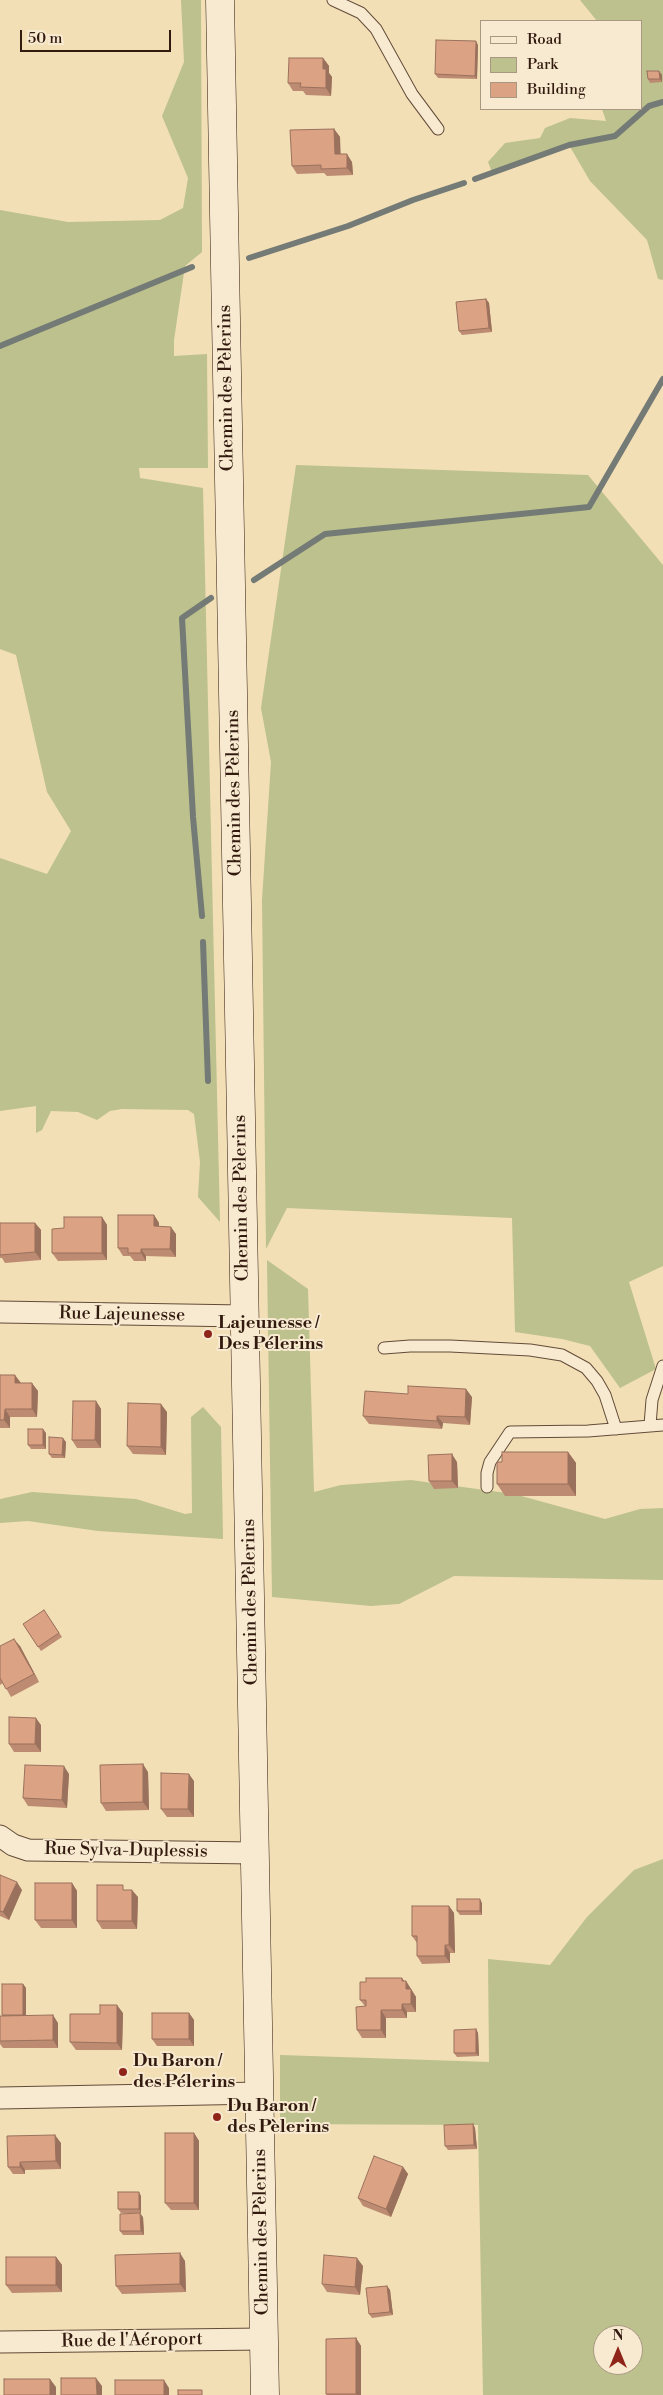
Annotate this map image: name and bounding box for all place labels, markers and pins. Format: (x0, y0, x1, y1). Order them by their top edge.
place label: Lajeunesse / Des Pélerins (218, 1313, 323, 1356)
marker: Lajeunesse / Des Pélerins (202, 1328, 214, 1340)
place label: Du Baron / des Pélerins (133, 2051, 235, 2094)
marker: Du Baron / des Pélerins (117, 2066, 129, 2078)
place label: Du Baron / des Pèlerins (227, 2096, 329, 2138)
marker: Du Baron / des Pèlerins (211, 2111, 223, 2123)

